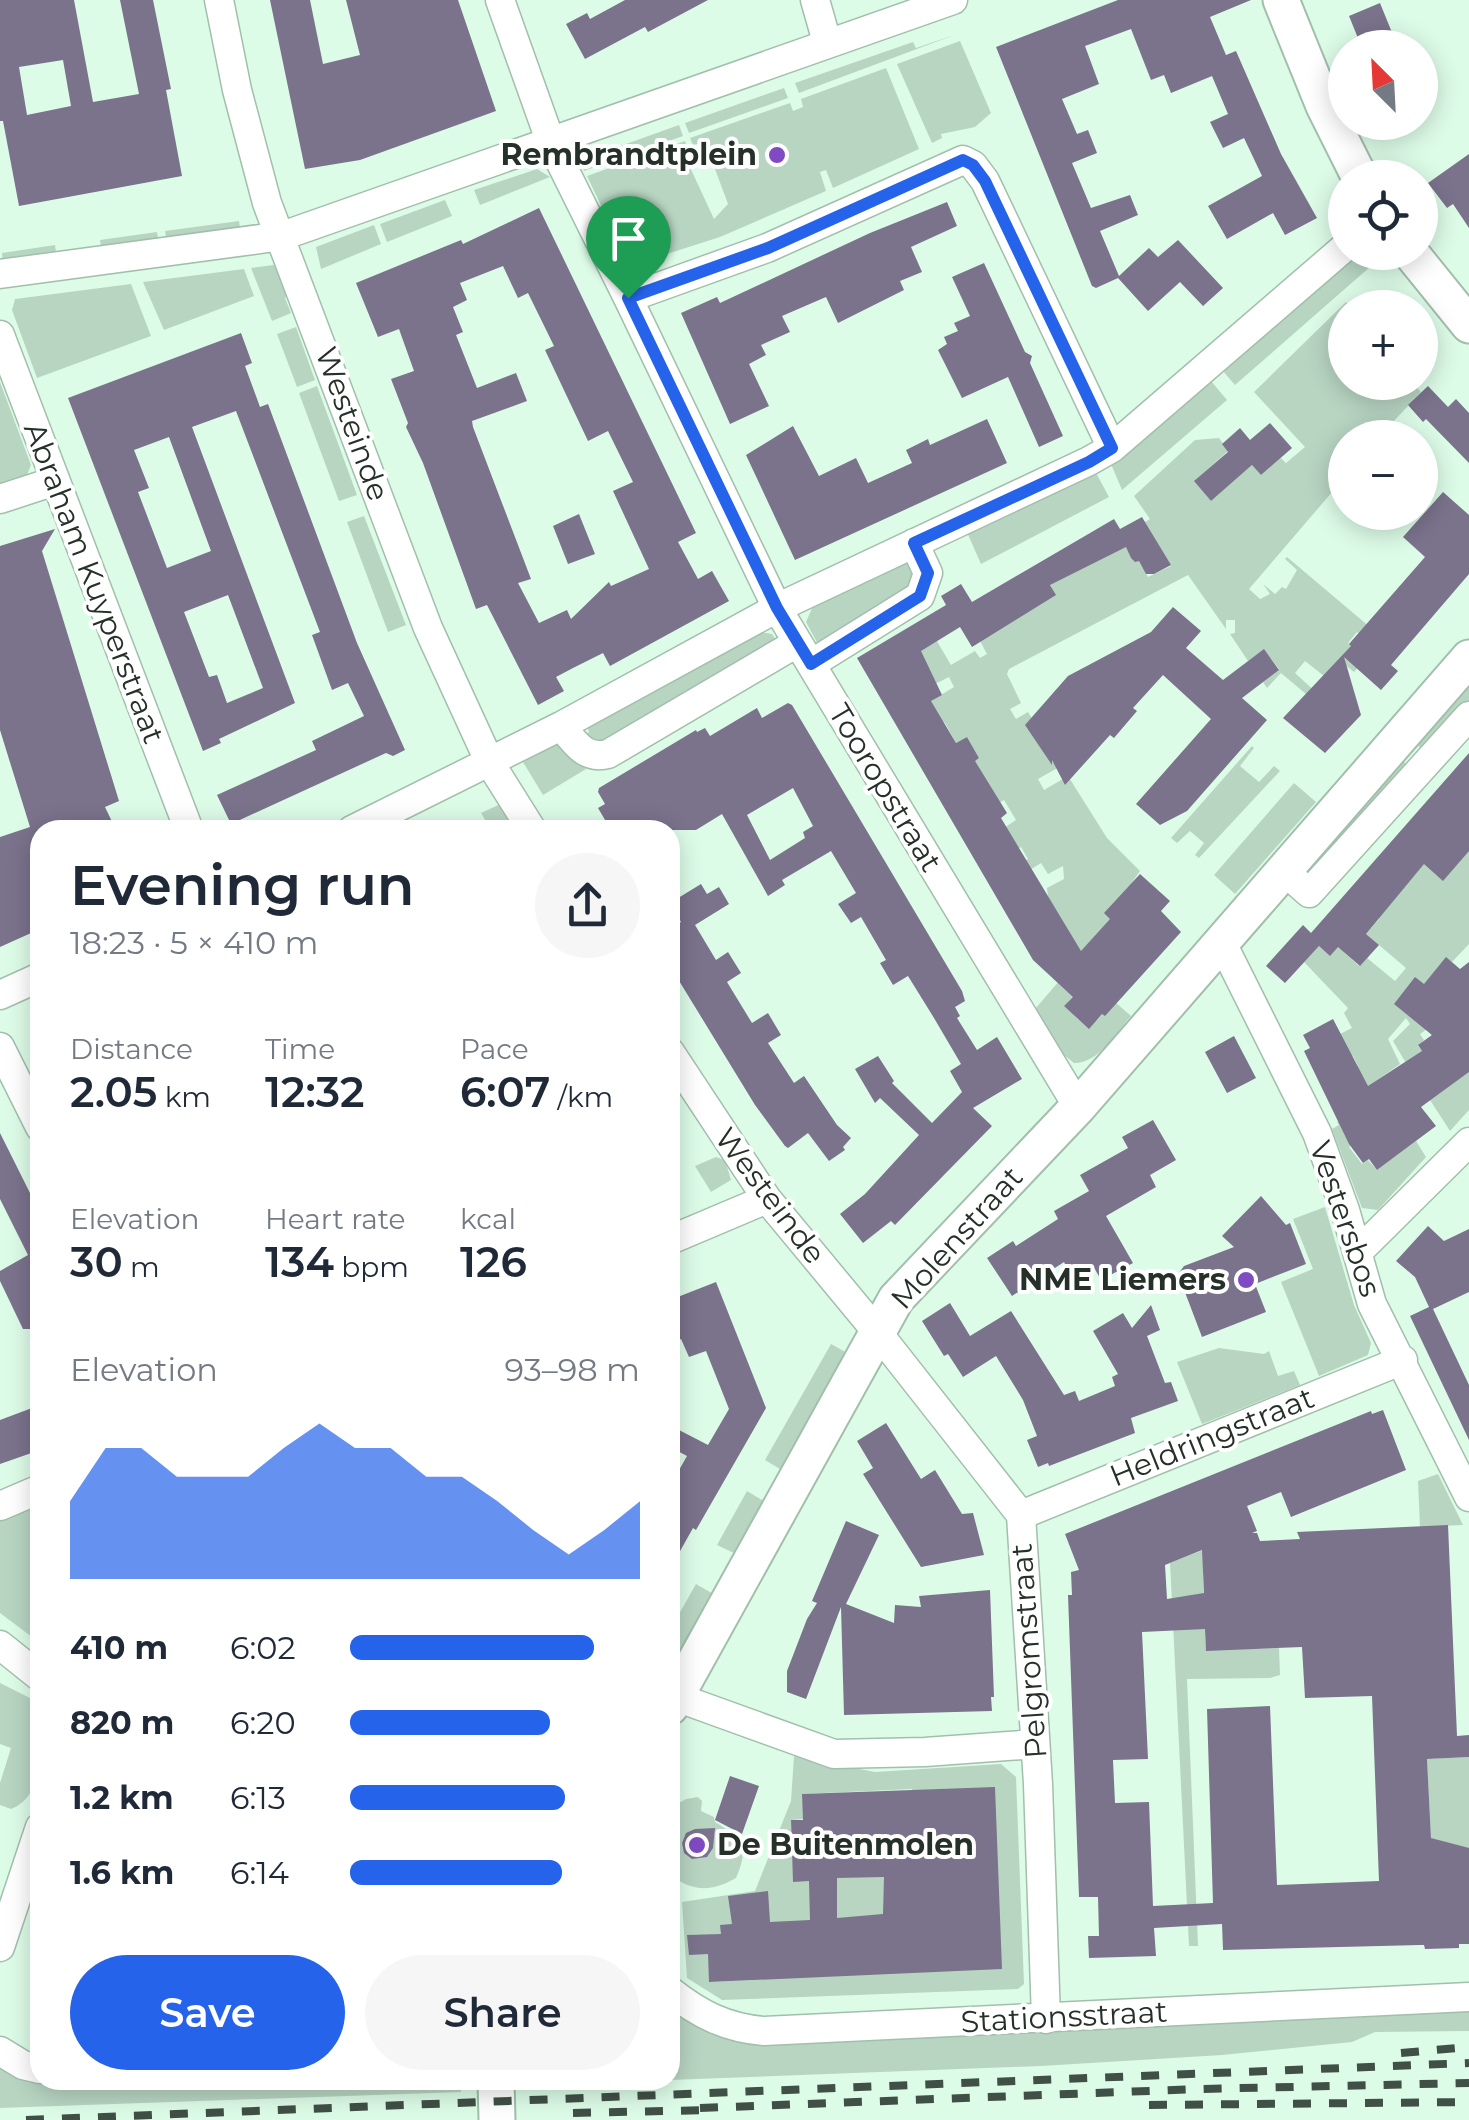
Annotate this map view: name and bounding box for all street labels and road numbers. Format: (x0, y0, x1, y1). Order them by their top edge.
street label: Westeinde (308, 342, 397, 506)
street label: Abraham Kuyperstraat (16, 417, 173, 748)
street label: Tooropstraat (821, 697, 950, 878)
street label: Westeinde (707, 1120, 834, 1271)
street label: Vestersbos (1302, 1136, 1389, 1302)
street label: Molenstraat (883, 1159, 1030, 1317)
street label: Heldringstraat (1104, 1379, 1319, 1494)
street label: Pelgromstraat (1003, 1542, 1054, 1760)
street label: Stationsstraat (960, 1993, 1168, 2040)

